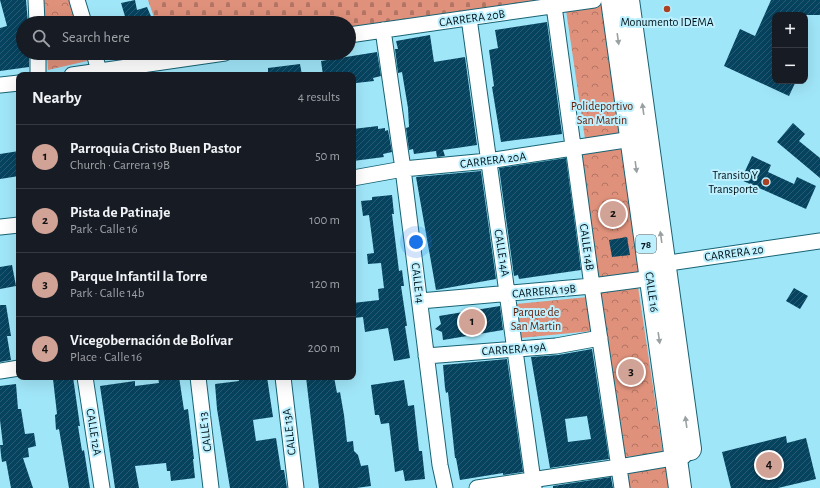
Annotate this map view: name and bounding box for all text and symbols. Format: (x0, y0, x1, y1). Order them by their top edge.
marker: Monumento IDEMA (662, 4, 672, 14)
street label: CARRERA 20B (438, 7, 506, 29)
map controls (772, 12, 808, 84)
button: + (772, 12, 808, 48)
search box (16, 16, 356, 60)
place label: Monumento IDEMA (620, 16, 714, 28)
icon: search (30, 27, 52, 49)
text: Search here (62, 30, 130, 45)
one-way arrow (615, 33, 621, 45)
button: − (772, 48, 808, 84)
text: Nearby (32, 89, 82, 106)
text: 4 results (298, 91, 340, 104)
park label: Polideportivo San Martin (571, 100, 633, 126)
one-way arrow (640, 102, 646, 115)
text: Parroquia Cristo Buen Pastor (70, 141, 241, 156)
text: 1 (43, 150, 47, 163)
text: 50 m (315, 150, 340, 163)
street label: CARRERA 20A (459, 150, 527, 170)
text: Church · Carrera 19B (70, 159, 170, 172)
one-way arrow (632, 161, 639, 173)
place label: Transito Y Transporte (708, 169, 759, 195)
marker: Transito Y Transporte (761, 177, 771, 187)
pin: 2 (600, 199, 626, 229)
text: Pista de Patinaje (70, 205, 170, 220)
text: 2 (42, 214, 48, 227)
text: 100 m (309, 214, 340, 227)
text: Park · Calle 16 (70, 223, 138, 236)
street label: CALLE 14B (578, 223, 596, 271)
street label: CALLE 14A (492, 228, 512, 278)
one-way arrow (658, 231, 664, 243)
your location (406, 232, 426, 252)
road number: 78 (636, 235, 656, 253)
street label: CARRERA 20 (704, 243, 764, 263)
street label: CALLE 14 (410, 262, 426, 304)
text: Parque Infantil la Torre (70, 269, 207, 284)
street label: CALLE 16 (643, 271, 661, 313)
text: 3 (42, 278, 48, 291)
text: 120 m (310, 278, 340, 291)
street label: CARRERA 19B (512, 282, 576, 300)
text: Park · Calle 14b (70, 287, 144, 300)
park label: Parque de San Martin (511, 306, 561, 332)
pin: 1 (459, 307, 485, 337)
one-way arrow (656, 332, 662, 344)
text: Vicegobernación de Bolívar (70, 333, 233, 348)
street label: CARRERA 19A (481, 341, 547, 357)
text: 4 (42, 342, 48, 355)
text: 200 m (308, 342, 340, 355)
text: Place · Calle 16 (70, 351, 142, 364)
pin: 3 (618, 357, 644, 387)
street label: CALLE 12A (84, 408, 104, 456)
street label: CALLE 13A (280, 408, 298, 456)
street label: CALLE 13 (197, 411, 213, 453)
one-way arrow (683, 415, 689, 428)
pin: 4 (756, 450, 782, 480)

